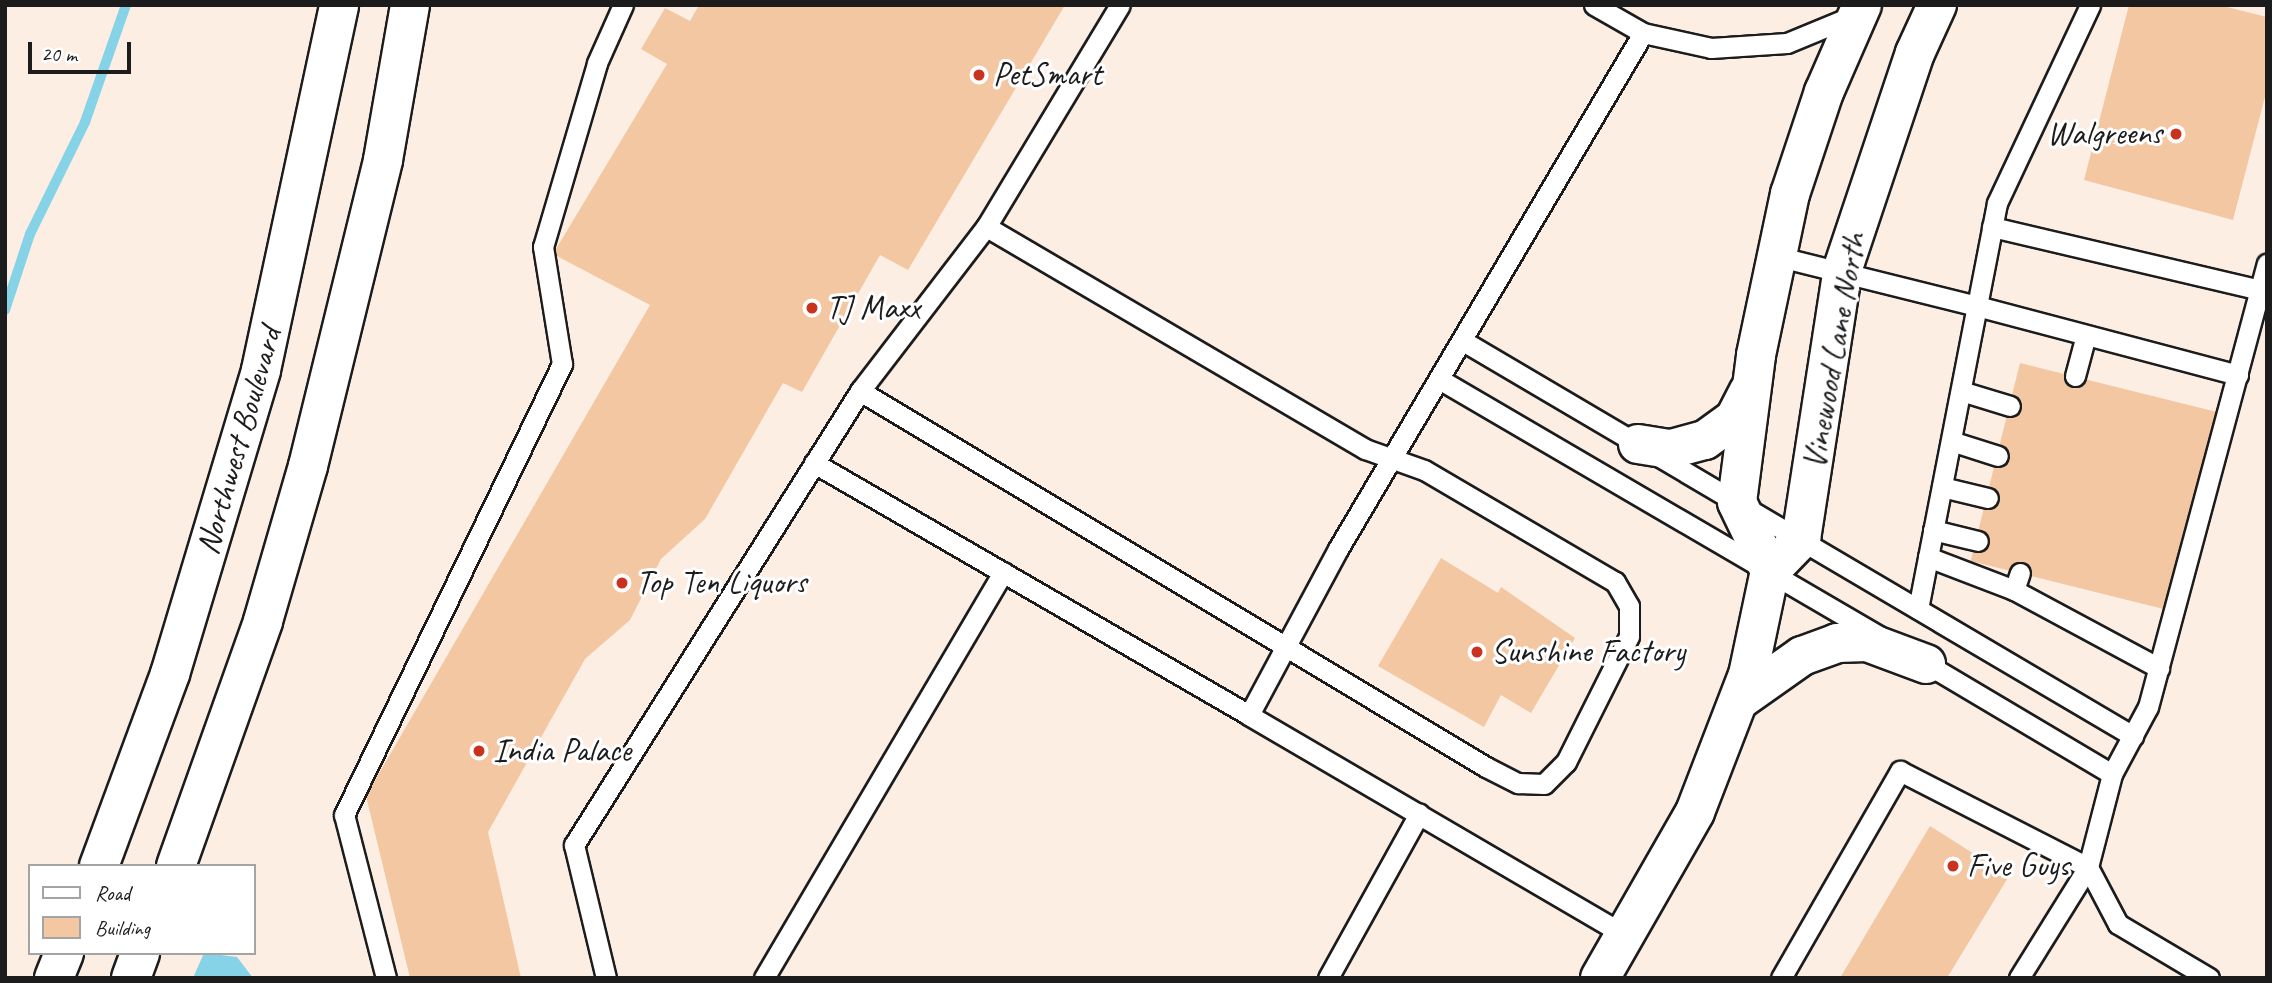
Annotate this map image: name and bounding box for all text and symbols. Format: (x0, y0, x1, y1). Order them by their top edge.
scale bar (32, 28, 135, 72)
text: 20 m (41, 41, 77, 67)
place label: PetSmart (993, 55, 1102, 95)
marker: PetSmart (971, 67, 987, 83)
place label: Walgreens (2047, 114, 2162, 154)
marker: Walgreens (2168, 126, 2184, 142)
street label: Vinewood Lane North (1795, 229, 1875, 473)
place label: TJ Maxx (826, 288, 920, 328)
marker: TJ Maxx (804, 300, 820, 316)
street label: Northwest Boulevard (188, 323, 290, 559)
place label: Top Ten Liquors (636, 563, 806, 603)
marker: Top Ten Liquors (614, 575, 630, 591)
place label: Sunshine Factory (1491, 632, 1685, 672)
marker: Sunshine Factory (1469, 644, 1485, 660)
place label: India Palace (493, 731, 631, 771)
marker: India Palace (471, 743, 487, 759)
place label: Five Guys (1967, 846, 2069, 886)
marker: Five Guys (1945, 858, 1961, 874)
legend (28, 864, 256, 955)
text: Road (95, 880, 130, 906)
text: Building (95, 915, 150, 941)

